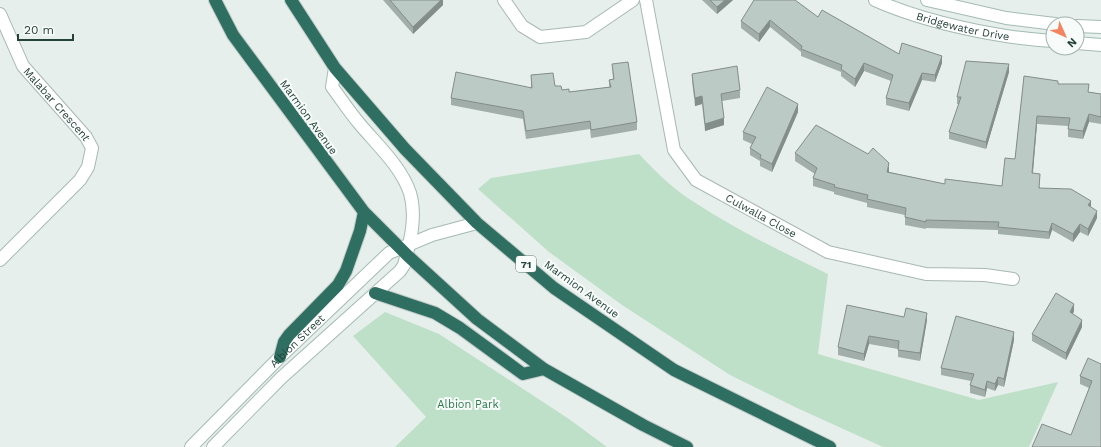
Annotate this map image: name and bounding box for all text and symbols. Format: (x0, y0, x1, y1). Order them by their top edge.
street label: Bridgewater Drive (915, 10, 1010, 43)
scale bar (18, 16, 73, 42)
north arrow (1045, 16, 1085, 56)
text: 20 m (24, 23, 54, 37)
text: N (1064, 35, 1079, 50)
street label: Malabar Crescent (20, 65, 93, 144)
street label: Marmion Avenue (277, 77, 340, 157)
street label: Culwalla Close (723, 191, 799, 241)
road number: 71 (516, 256, 536, 272)
street label: Marmion Avenue (542, 258, 622, 321)
street label: Albion Street (267, 312, 328, 370)
park label: Albion Park (437, 398, 499, 411)

